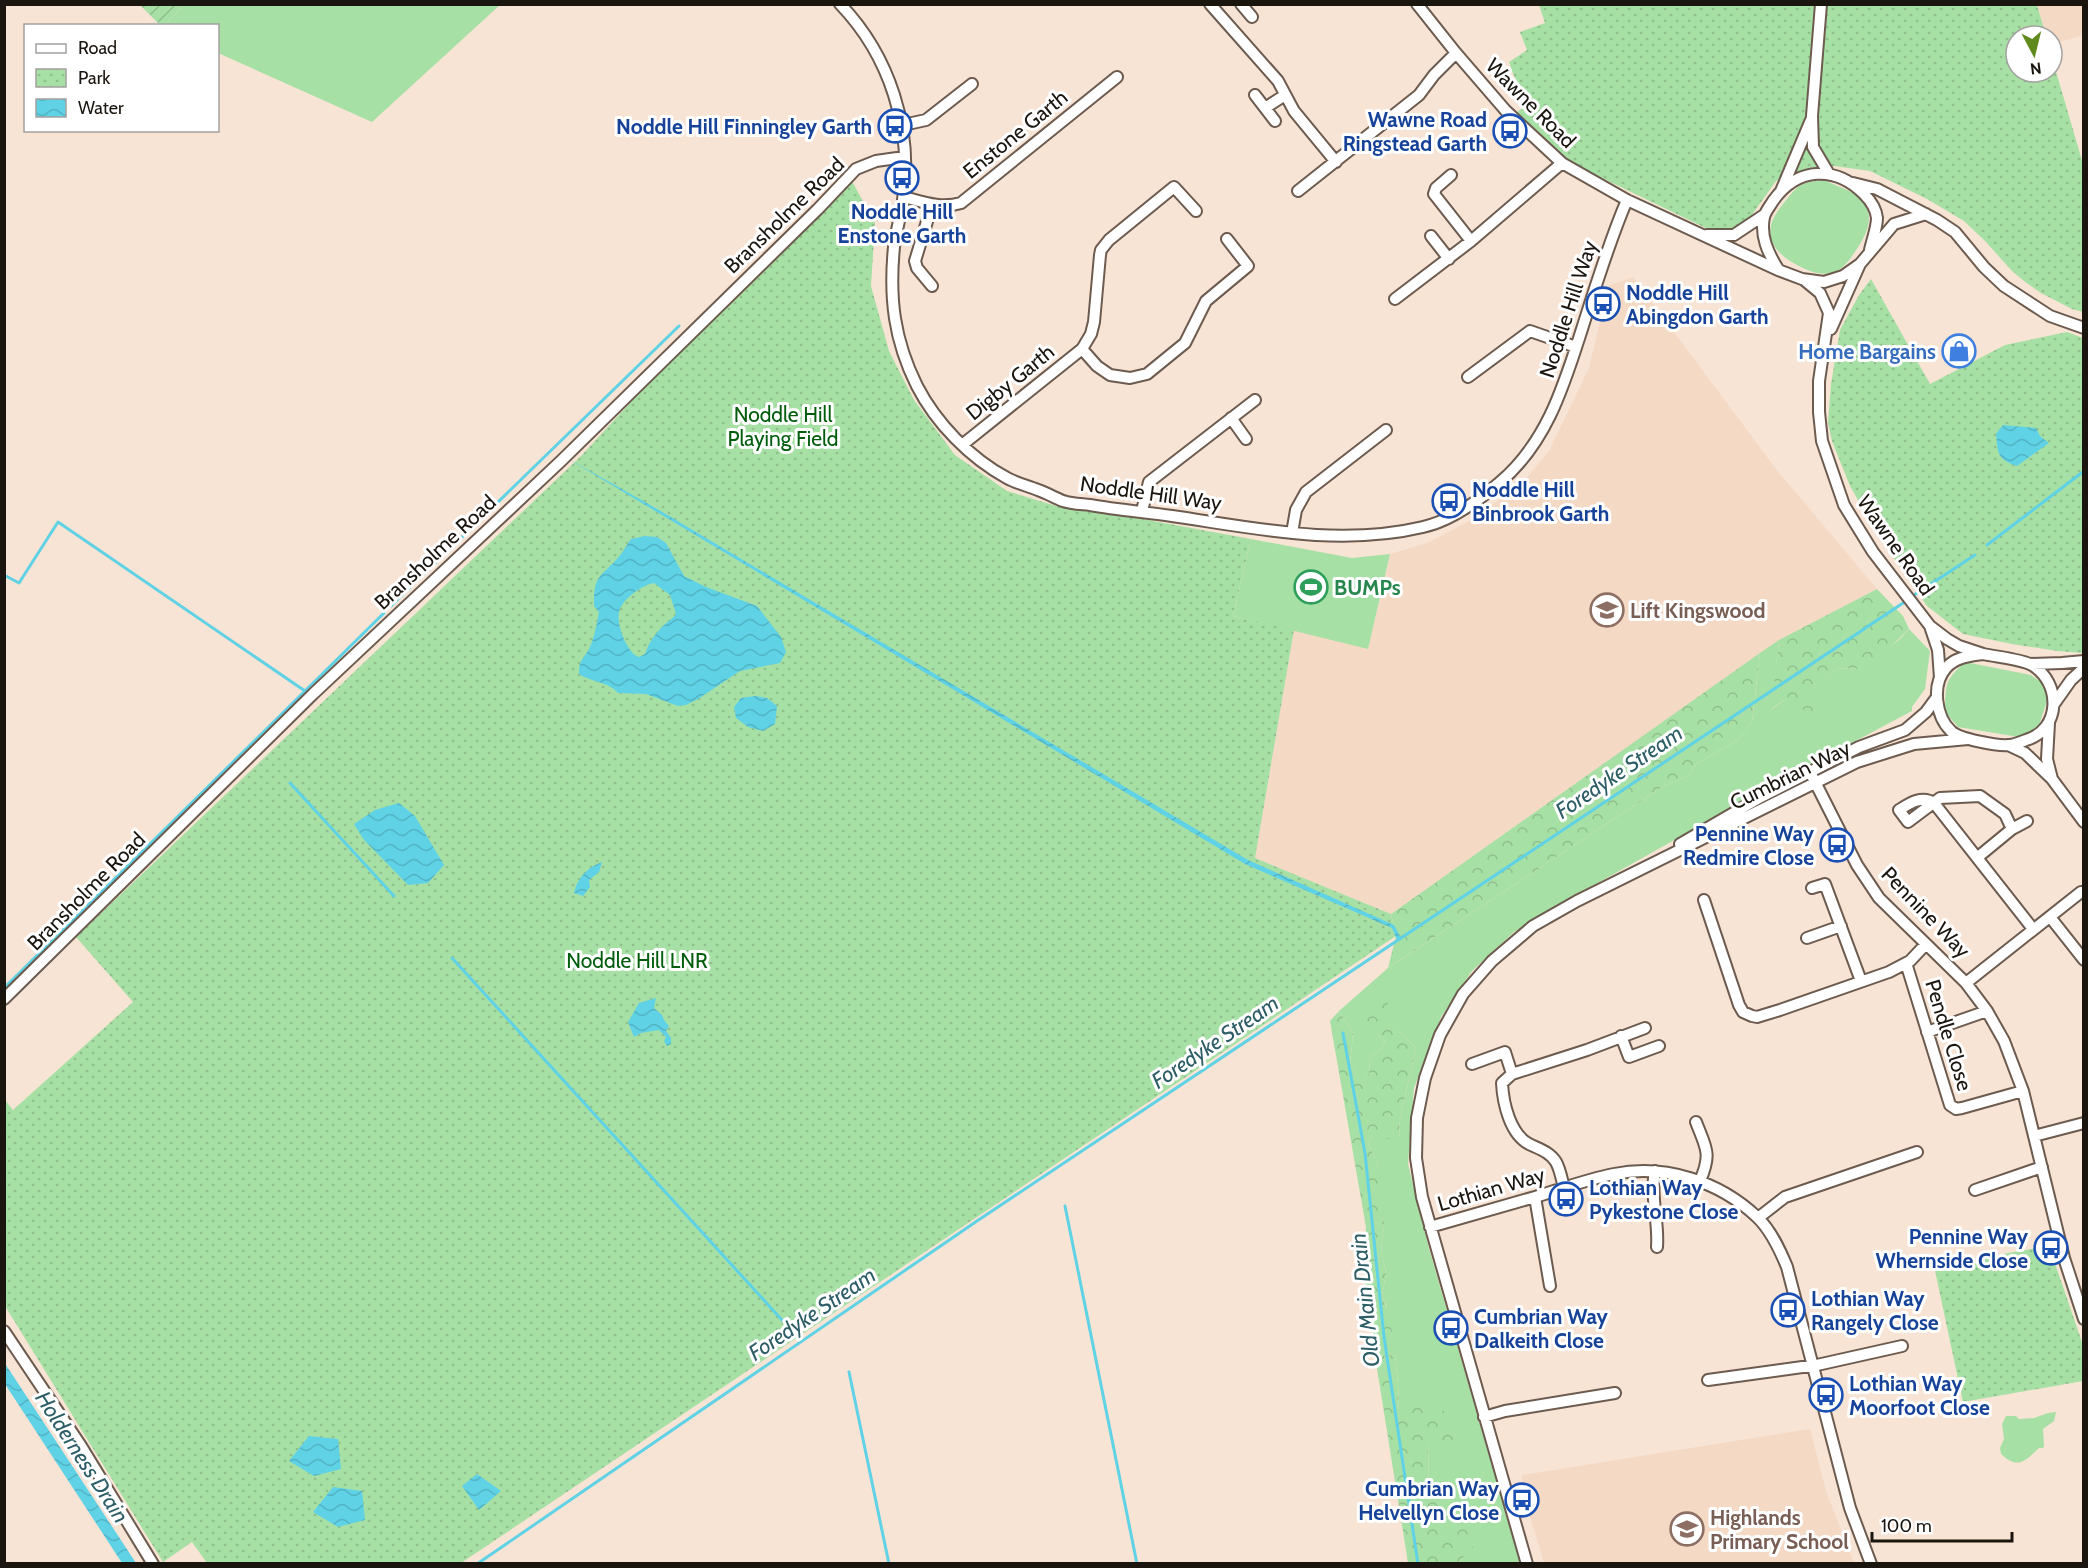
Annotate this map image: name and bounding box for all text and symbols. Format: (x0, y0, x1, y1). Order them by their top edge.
legend (24, 24, 219, 132)
north arrow (2004, 24, 2064, 84)
text: Road (78, 37, 117, 59)
street label: Wawne Road (1481, 53, 1581, 153)
text: N (2029, 58, 2043, 79)
text: Park (78, 67, 111, 89)
street label: Enstone Garth (958, 84, 1072, 184)
text: Water (78, 97, 124, 119)
place label: Wawne Road Ringstead Garth (1343, 107, 1487, 156)
bus stop icon: Noddle Hill Finningley Garth (877, 108, 913, 144)
bus stop icon: Wawne Road Ringstead Garth (1492, 113, 1528, 149)
place label: Noddle Hill Finningley Garth (616, 114, 872, 139)
street label: Bransholme Road (719, 152, 849, 278)
bus stop icon: Noddle Hill Enstone Garth (884, 160, 920, 196)
place label: Noddle Hill Enstone Garth (838, 199, 966, 248)
street label: Noddle Hill Way (1534, 237, 1602, 381)
place label: Noddle Hill Abingdon Garth (1626, 280, 1769, 329)
bus stop icon: Noddle Hill Abingdon Garth (1585, 286, 1621, 322)
shop icon: Home Bargains (1941, 333, 1977, 369)
street label: Digby Garth (961, 339, 1059, 425)
place label: Home Bargains (1798, 339, 1936, 364)
park label: Noddle Hill Playing Field (727, 402, 839, 451)
street label: Noddle Hill Way (1079, 471, 1224, 515)
place label: Noddle Hill Binbrook Garth (1472, 477, 1609, 526)
bus stop icon: Noddle Hill Binbrook Garth (1431, 483, 1467, 519)
street label: Bransholme Road (369, 489, 501, 615)
street label: Wawne Road (1852, 490, 1940, 600)
sports icon: BUMPs (1293, 569, 1329, 605)
place label: BUMPs (1334, 575, 1401, 600)
school or university icon: Lift Kingswood (1589, 592, 1625, 628)
place label: Lift Kingswood (1630, 598, 1765, 623)
water label: Foredyke Stream (1550, 720, 1688, 824)
street label: Cumbrian Way (1726, 735, 1855, 815)
place label: Pennine Way Redmire Close (1683, 821, 1815, 870)
street label: Bransholme Road (22, 827, 150, 955)
bus stop icon: Pennine Way Redmire Close (1819, 827, 1855, 863)
street label: Pennine Way (1876, 861, 1976, 963)
park label: Noddle Hill LNR (566, 948, 708, 973)
street label: Pendle Close (1920, 976, 1978, 1094)
water label: Foredyke Stream (1146, 990, 1284, 1094)
street label: Lothian Way (1434, 1162, 1548, 1216)
place label: Lothian Way Pykestone Close (1589, 1175, 1739, 1224)
bus stop icon: Lothian Way Pykestone Close (1548, 1181, 1584, 1217)
place label: Pennine Way Whernside Close (1876, 1224, 2029, 1273)
bus stop icon: Pennine Way Whernside Close (2033, 1230, 2069, 1266)
water label: Old Main Drain (1345, 1232, 1385, 1368)
water label: Foredyke Stream (743, 1262, 881, 1366)
place label: Lothian Way Rangely Close (1811, 1286, 1939, 1335)
bus stop icon: Lothian Way Rangely Close (1770, 1292, 1806, 1328)
place label: Cumbrian Way Dalkeith Close (1474, 1304, 1609, 1353)
bus stop icon: Cumbrian Way Dalkeith Close (1433, 1310, 1469, 1346)
place label: Lothian Way Moorfoot Close (1849, 1371, 1990, 1420)
bus stop icon: Lothian Way Moorfoot Close (1808, 1377, 1844, 1413)
water label: Holderness Drain (29, 1386, 135, 1528)
place label: Cumbrian Way Helvellyn Close (1358, 1476, 1500, 1525)
bus stop icon: Cumbrian Way Helvellyn Close (1504, 1482, 1540, 1518)
place label: Highlands Primary School (1710, 1505, 1849, 1554)
scale bar (1872, 1505, 2012, 1543)
school or university icon: Highlands Primary School (1669, 1511, 1705, 1547)
text: 100 m (1881, 1515, 1932, 1537)

